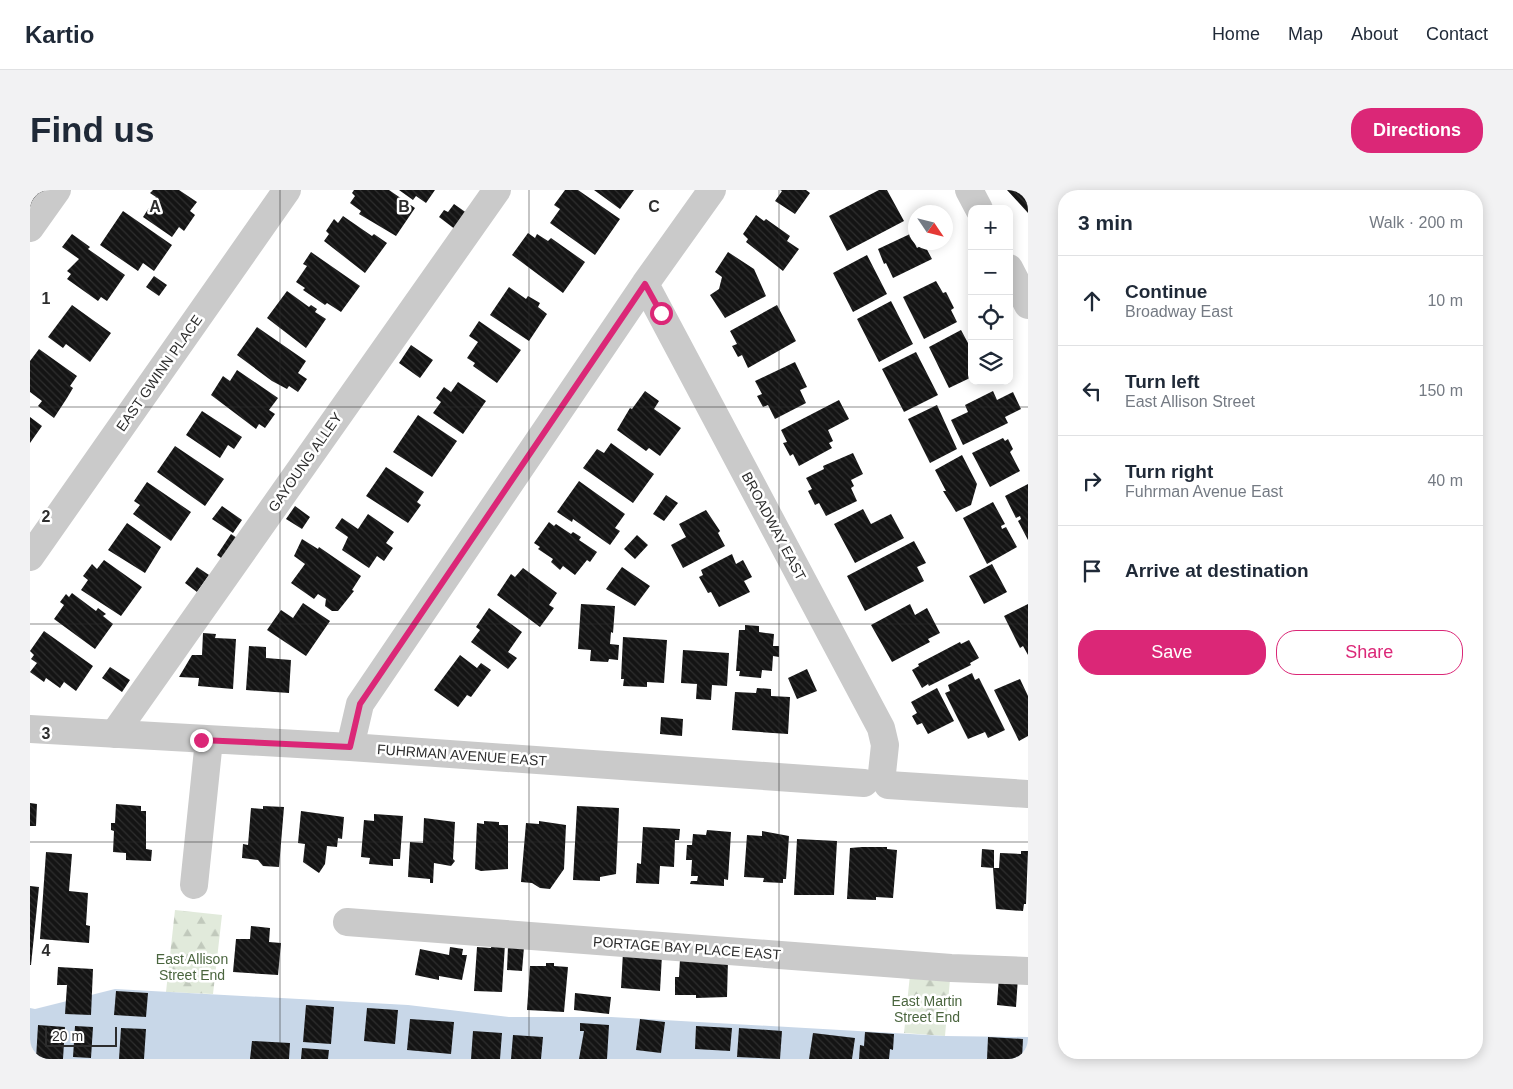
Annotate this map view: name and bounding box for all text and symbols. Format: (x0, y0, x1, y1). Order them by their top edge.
text: Kartio (25, 21, 94, 48)
text: Home (1212, 24, 1260, 44)
text: Map (1288, 24, 1323, 44)
text: About (1351, 24, 1398, 44)
text: Contact (1426, 24, 1488, 44)
button: Directions (1351, 108, 1483, 153)
text: Find us (30, 110, 154, 149)
text: A (149, 198, 161, 215)
text: B (398, 198, 410, 215)
text: C (648, 198, 660, 215)
north arrow (908, 205, 953, 250)
map controls (968, 205, 1013, 385)
button: + (968, 205, 1013, 250)
text: 3 min (1078, 211, 1133, 234)
text: Walk · 200 m (1369, 214, 1463, 231)
button: − (968, 250, 1013, 295)
text: Continue (1125, 281, 1207, 302)
icon: ahead (1078, 287, 1106, 315)
text: 1 (42, 290, 51, 307)
text: 10 m (1427, 292, 1463, 309)
button: locate (968, 295, 1013, 340)
route start (650, 302, 673, 325)
text: Broadway East (1125, 303, 1233, 320)
street label: EAST GWINN PLACE (113, 312, 205, 434)
button: layers (968, 340, 1013, 385)
text: Turn left (1125, 371, 1200, 392)
icon: left (1078, 377, 1106, 405)
text: 150 m (1419, 382, 1463, 399)
text: East Allison Street (1125, 393, 1255, 410)
street label: GAYOUNG ALLEY (265, 409, 346, 515)
text: Turn right (1125, 461, 1213, 482)
icon: right (1078, 467, 1106, 495)
street label: BROADWAY EAST (739, 469, 810, 583)
text: 40 m (1427, 472, 1463, 489)
text: Fuhrman Avenue East (1125, 483, 1283, 500)
text: 2 (42, 508, 51, 525)
icon: arrive (1078, 557, 1106, 585)
text: Arrive at destination (1125, 560, 1309, 581)
button: Save (1078, 630, 1266, 675)
button: Share (1276, 630, 1463, 675)
text: 3 (42, 725, 51, 742)
route end (190, 729, 213, 752)
street label: FUHRMAN AVENUE EAST (377, 741, 548, 769)
street label: PORTAGE BAY PLACE EAST (593, 933, 782, 963)
text: 4 (42, 942, 51, 959)
park label: East Allison Street End (156, 951, 228, 983)
park label: East Martin Street End (892, 993, 962, 1025)
scale bar (45, 1024, 118, 1047)
text: 20 m (52, 1028, 83, 1044)

